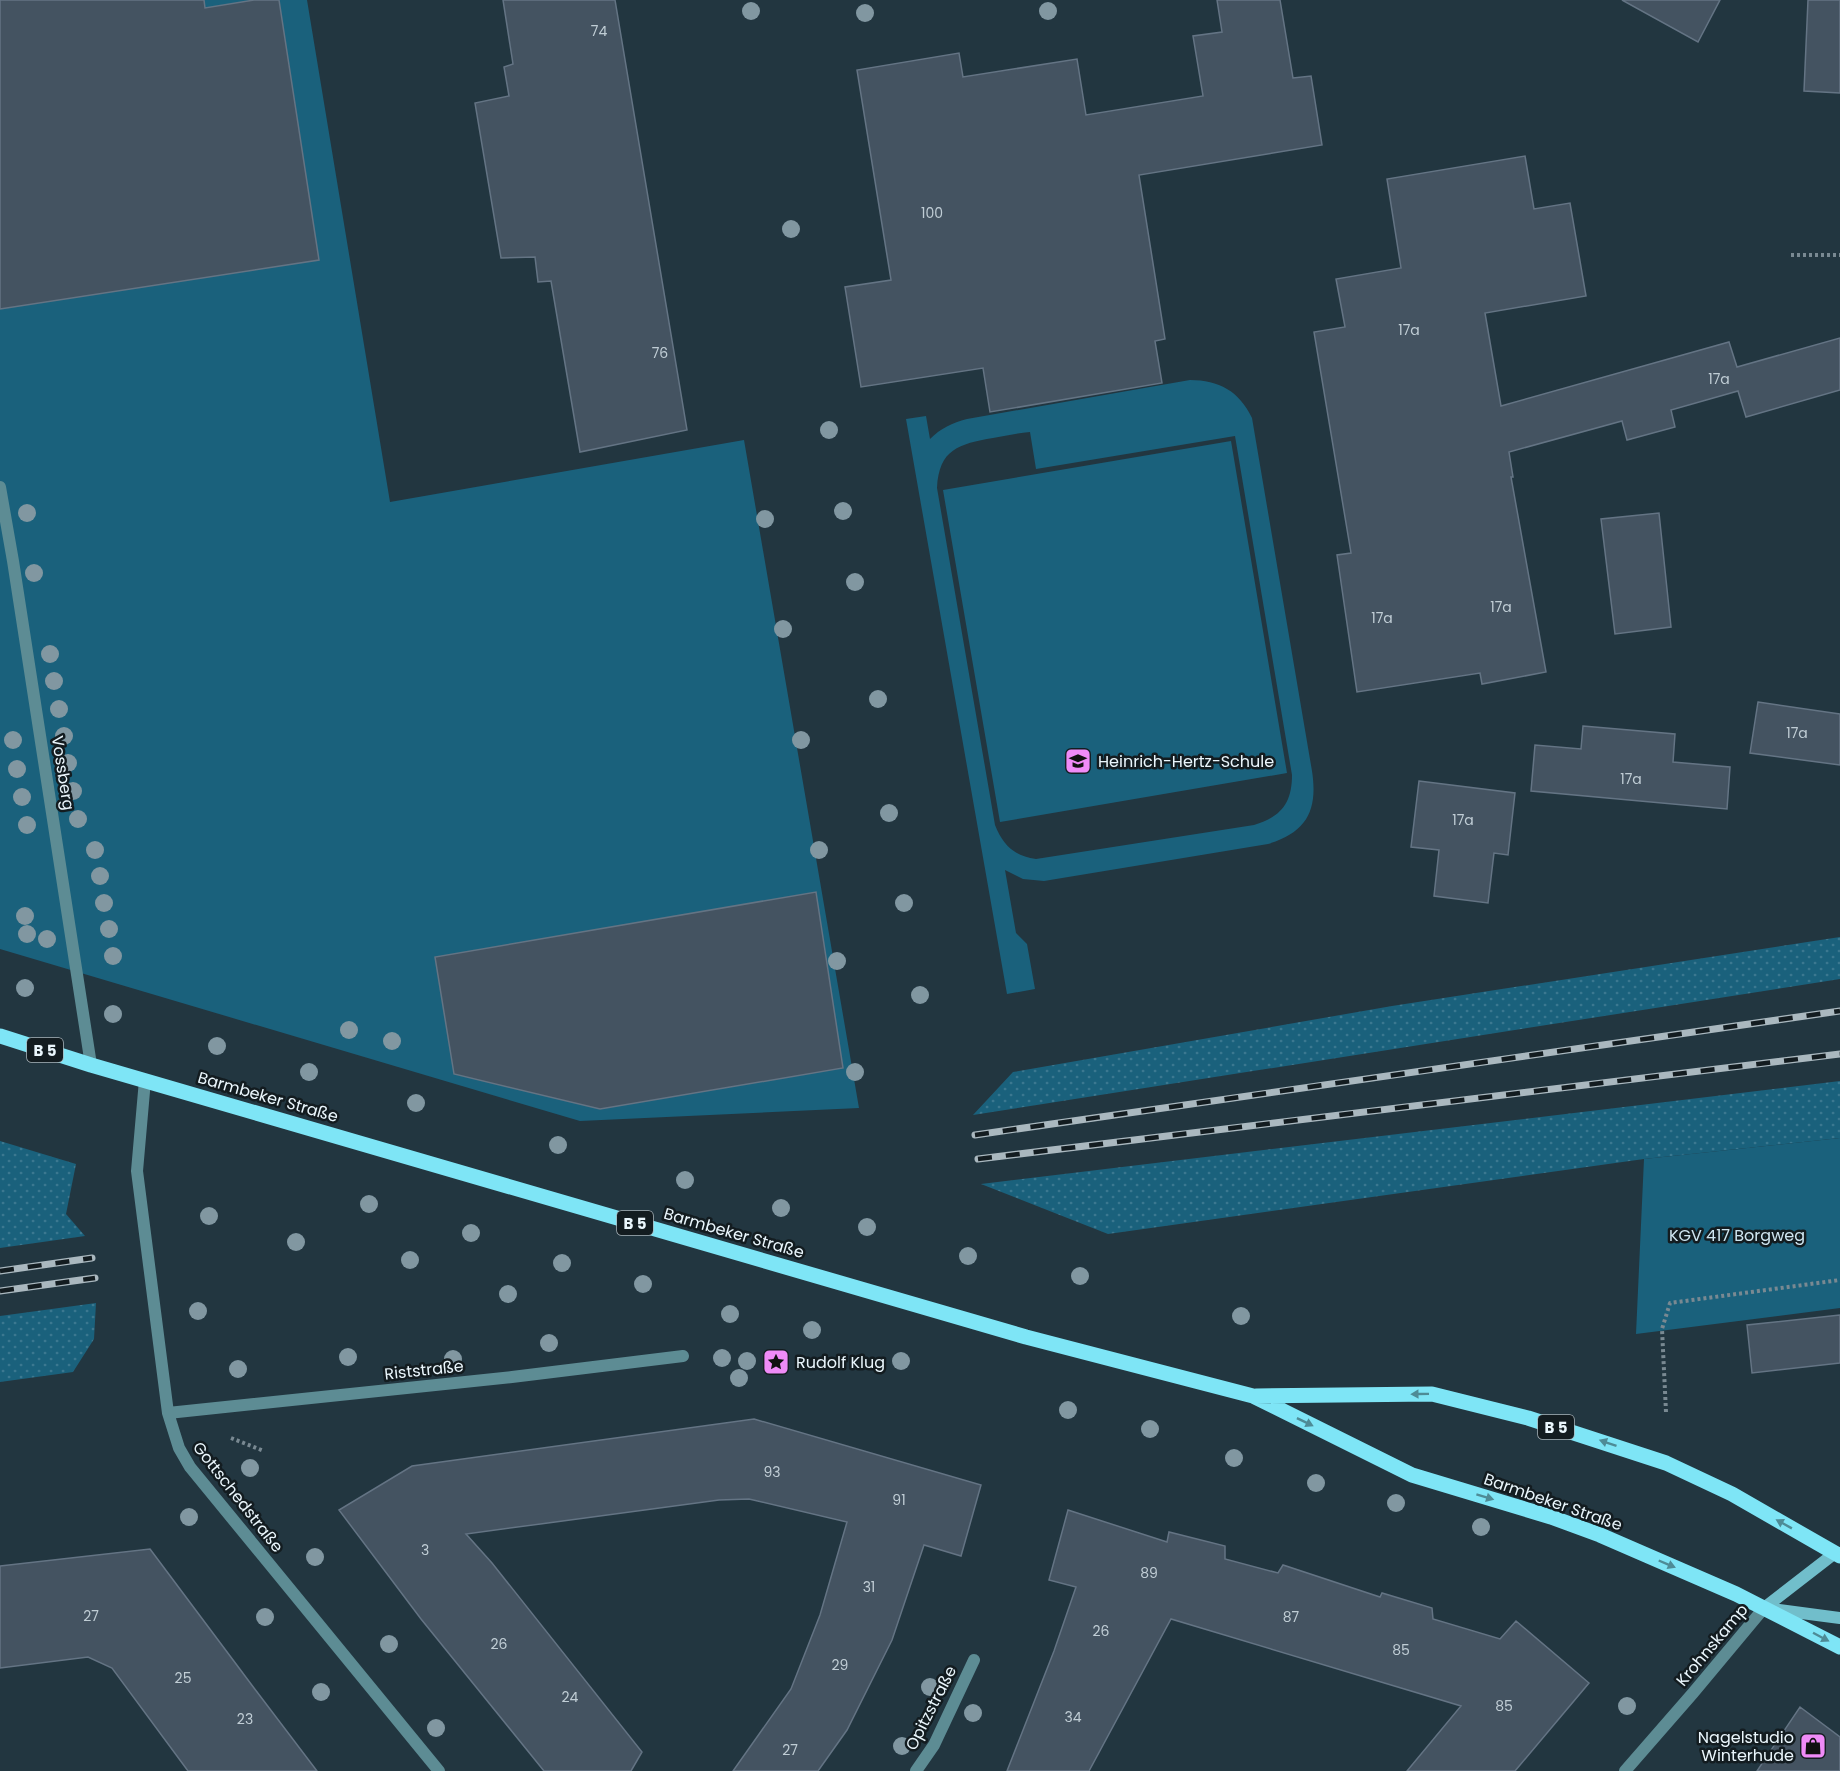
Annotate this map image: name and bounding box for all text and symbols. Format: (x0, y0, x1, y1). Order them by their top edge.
house number: 74 (591, 21, 607, 41)
house number: 100 (921, 203, 943, 223)
house number: 17a (1398, 320, 1420, 340)
house number: 76 (652, 343, 668, 363)
house number: 17a (1708, 369, 1730, 389)
house number: 17a (1490, 597, 1512, 617)
house number: 17a (1371, 608, 1393, 628)
house number: 17a (1786, 723, 1808, 743)
street label: Vossberg (46, 734, 80, 812)
school or university icon: Heinrich-Hertz-Schule (1063, 746, 1093, 776)
place label: Heinrich-Hertz-Schule (1098, 750, 1274, 773)
house number: 17a (1620, 769, 1642, 789)
house number: 17a (1452, 810, 1474, 830)
road number: B 5 (27, 1038, 63, 1062)
street label: Barmbeker Straße (195, 1066, 341, 1128)
street label: Barmbeker Straße (661, 1202, 807, 1264)
road number: B 5 (617, 1211, 653, 1235)
park label: KGV 417 Borgweg (1669, 1224, 1805, 1247)
place icon: Rudolf Klug (761, 1347, 791, 1377)
place label: Rudolf Klug (796, 1351, 885, 1374)
street label: Riststraße (383, 1354, 465, 1386)
one-way arrow (1410, 1389, 1429, 1399)
road number: B 5 (1538, 1415, 1574, 1439)
one-way arrow (1297, 1417, 1314, 1427)
street label: Gottschedstraße (187, 1437, 289, 1557)
one-way arrow (1599, 1437, 1617, 1447)
house number: 93 (763, 1462, 781, 1482)
street label: Barmbeker Straße (1481, 1468, 1625, 1537)
house number: 91 (892, 1490, 906, 1510)
one-way arrow (1476, 1493, 1494, 1502)
one-way arrow (1776, 1519, 1793, 1529)
house number: 3 (421, 1540, 429, 1560)
one-way arrow (1659, 1560, 1676, 1569)
house number: 89 (1140, 1563, 1158, 1583)
house number: 31 (863, 1577, 875, 1597)
street label: Krohnskamp (1671, 1599, 1753, 1691)
house number: 27 (83, 1606, 99, 1626)
house number: 87 (1283, 1607, 1300, 1627)
house number: 26 (1093, 1621, 1110, 1641)
one-way arrow (1813, 1632, 1830, 1642)
house number: 26 (491, 1634, 508, 1654)
house number: 85 (1392, 1640, 1410, 1660)
house number: 29 (832, 1655, 848, 1675)
street label: Opitzstraße (900, 1662, 962, 1754)
house number: 25 (175, 1668, 191, 1688)
house number: 24 (562, 1687, 579, 1707)
house number: 85 (1495, 1696, 1513, 1716)
house number: 34 (1064, 1707, 1082, 1727)
house number: 23 (237, 1709, 253, 1729)
place label: Nagelstudio Winterhude (1698, 1726, 1794, 1767)
shop icon: Nagelstudio Winterhude (1798, 1731, 1828, 1761)
house number: 27 (782, 1740, 798, 1760)

